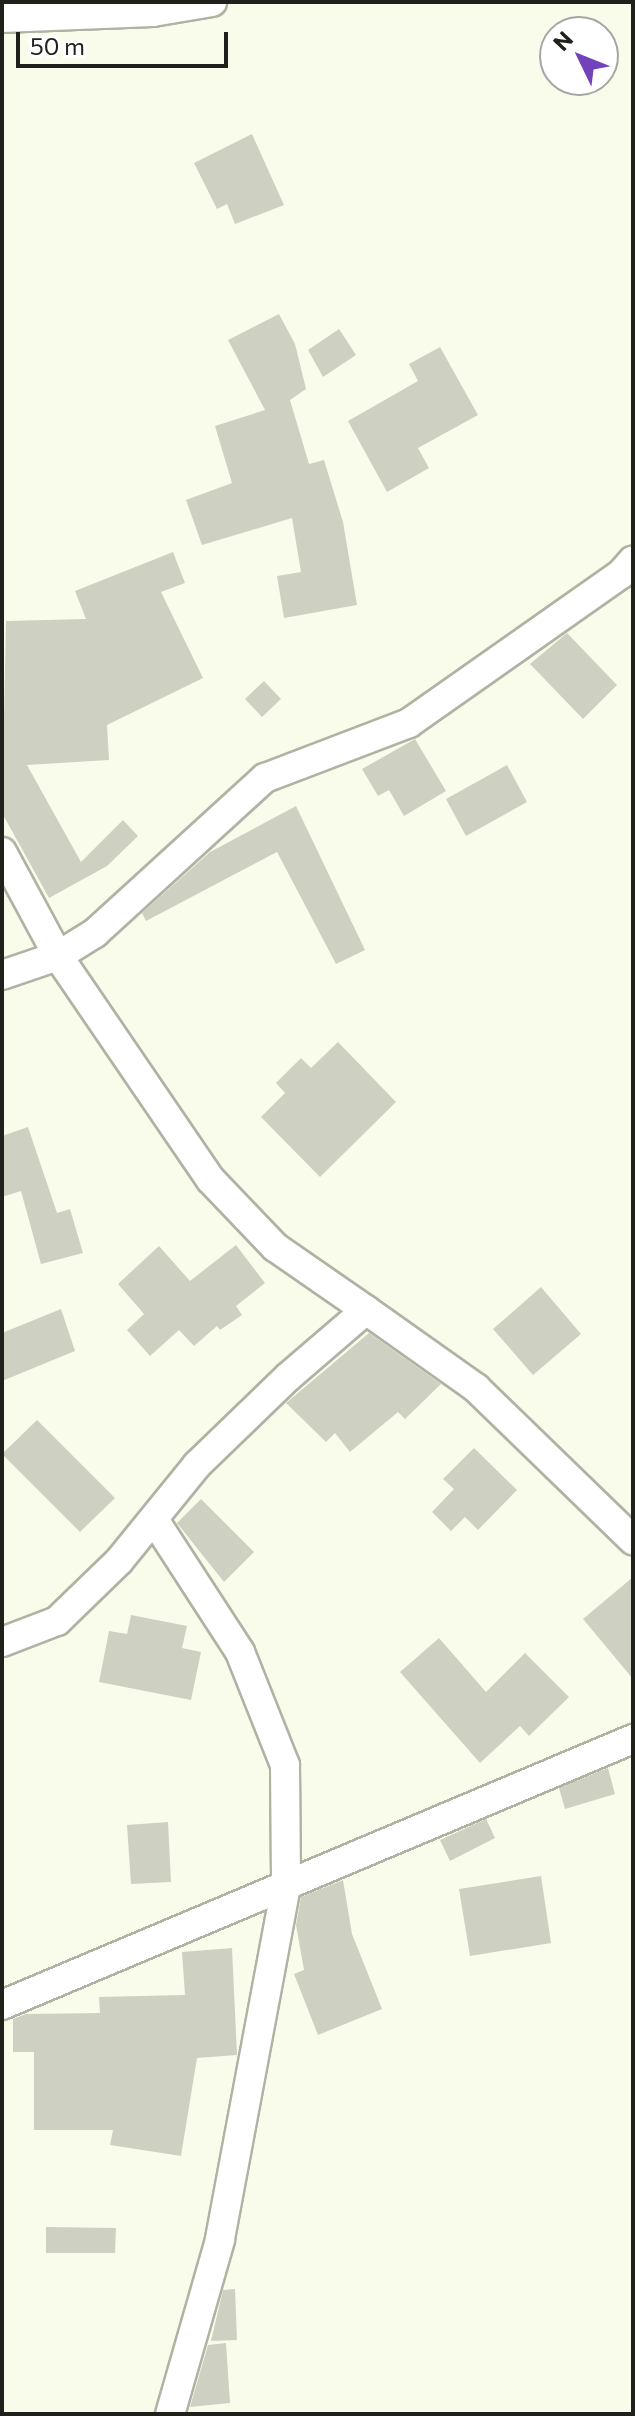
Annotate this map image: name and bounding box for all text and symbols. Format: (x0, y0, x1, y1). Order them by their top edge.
scale bar (20, 16, 232, 66)
north arrow (539, 16, 619, 96)
text: N (547, 25, 578, 56)
text: 50 m (30, 31, 85, 60)

